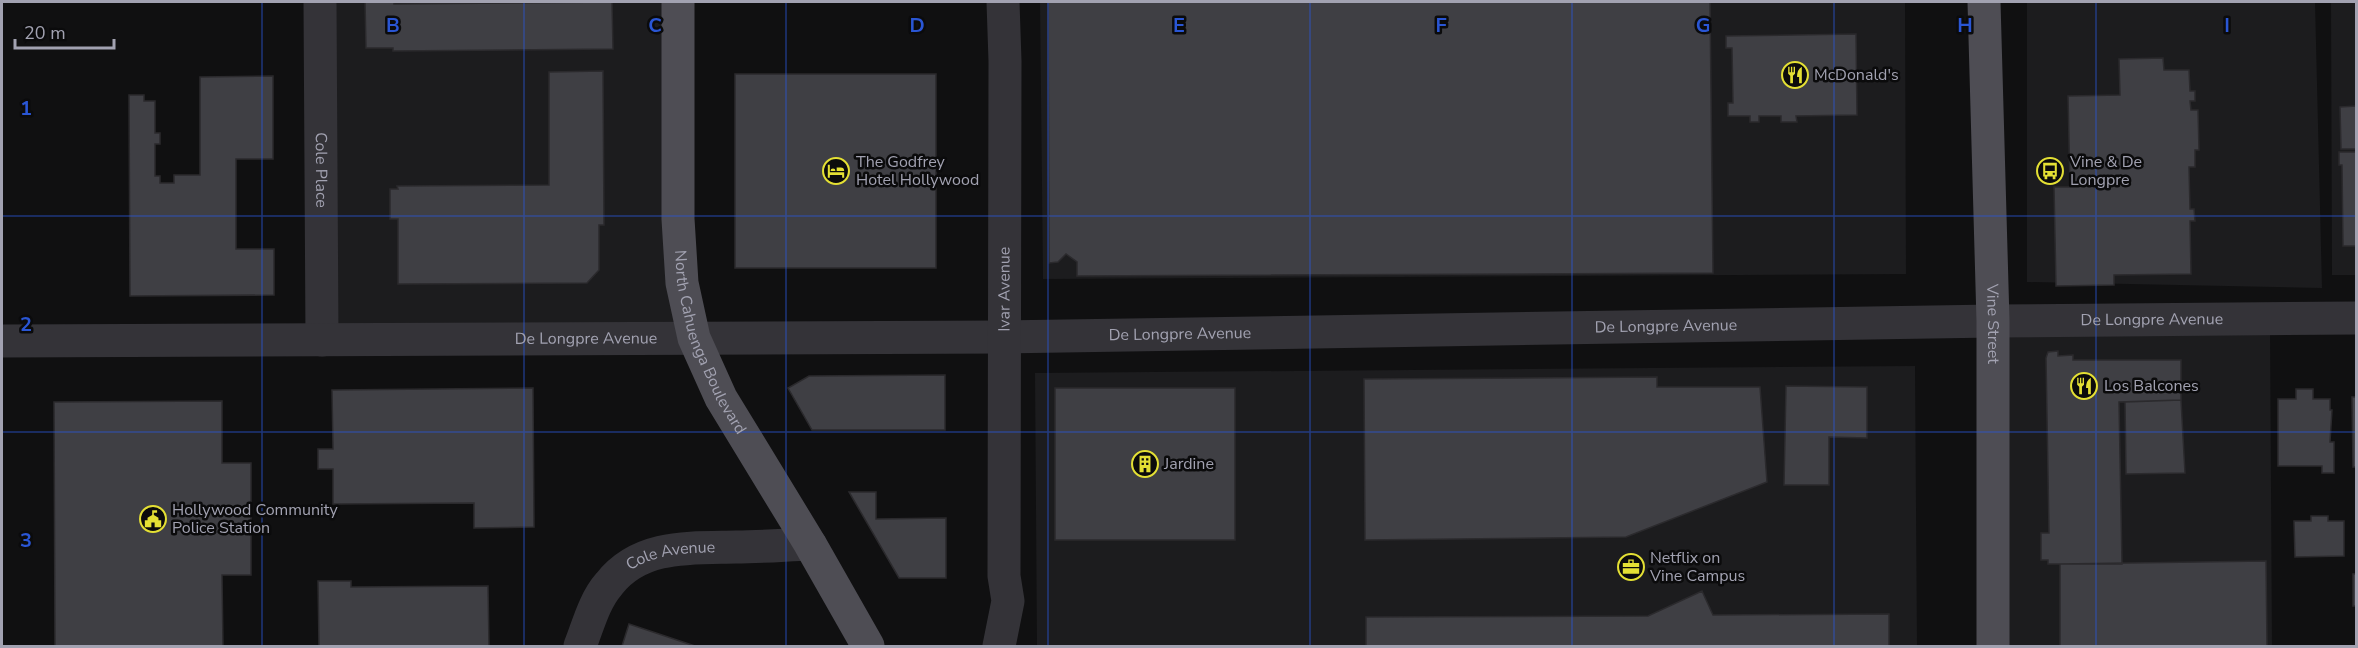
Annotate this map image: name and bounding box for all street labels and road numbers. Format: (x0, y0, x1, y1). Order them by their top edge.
street label: Cole Place (310, 132, 332, 208)
street label: Ivar Avenue (993, 247, 1016, 332)
street label: North Cahuenga Boulevard (669, 249, 752, 438)
street label: Vine Street (1981, 282, 2004, 364)
street label: De Longpre Avenue (2080, 308, 2223, 331)
street label: De Longpre Avenue (1594, 314, 1737, 338)
street label: De Longpre Avenue (1108, 322, 1251, 346)
street label: De Longpre Avenue (515, 327, 657, 350)
street label: Cole Avenue (622, 536, 715, 576)

